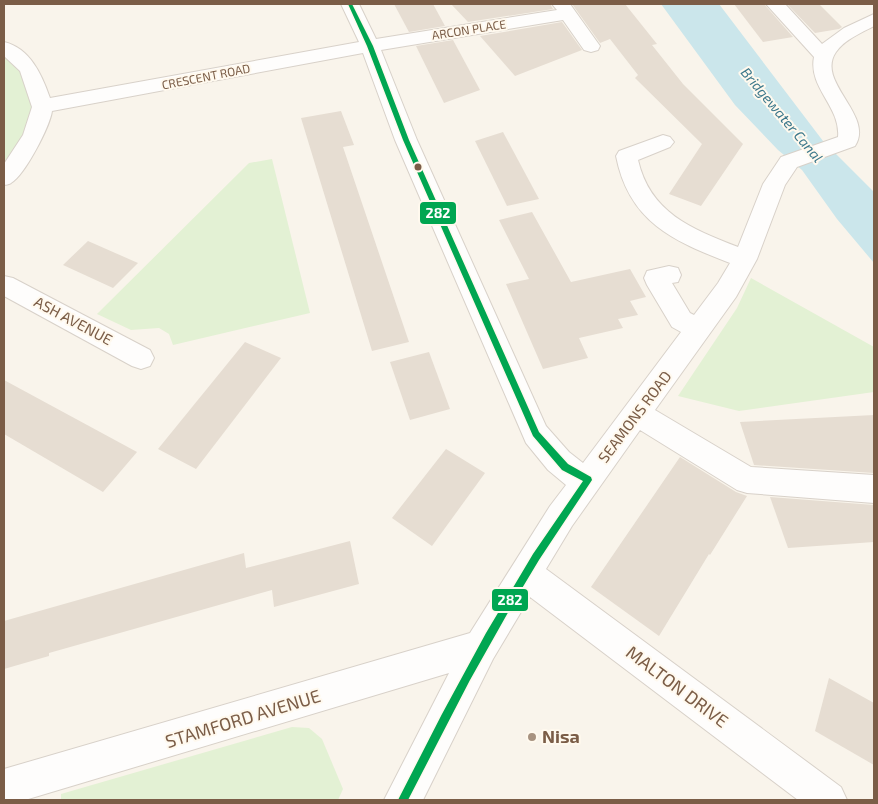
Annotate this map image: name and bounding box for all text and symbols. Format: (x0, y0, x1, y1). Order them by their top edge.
street label: ARCON PLACE (431, 16, 507, 42)
street label: CRESCENT ROAD (160, 61, 251, 91)
water label: Bridgewater Canal (738, 64, 827, 166)
unlabelled marker (413, 162, 423, 172)
line badge: 282 (419, 201, 457, 225)
text: 282 (426, 204, 451, 221)
street label: ASH AVENUE (31, 292, 116, 348)
street label: SEAMONS ROAD (594, 367, 675, 466)
line badge: 282 (491, 588, 529, 612)
text: 282 (498, 591, 523, 608)
street label: MALTON DRIVE (622, 641, 733, 732)
street label: STAMFORD AVENUE (162, 684, 323, 752)
place label: Nisa (542, 725, 580, 747)
marker: Nisa (526, 731, 538, 743)

